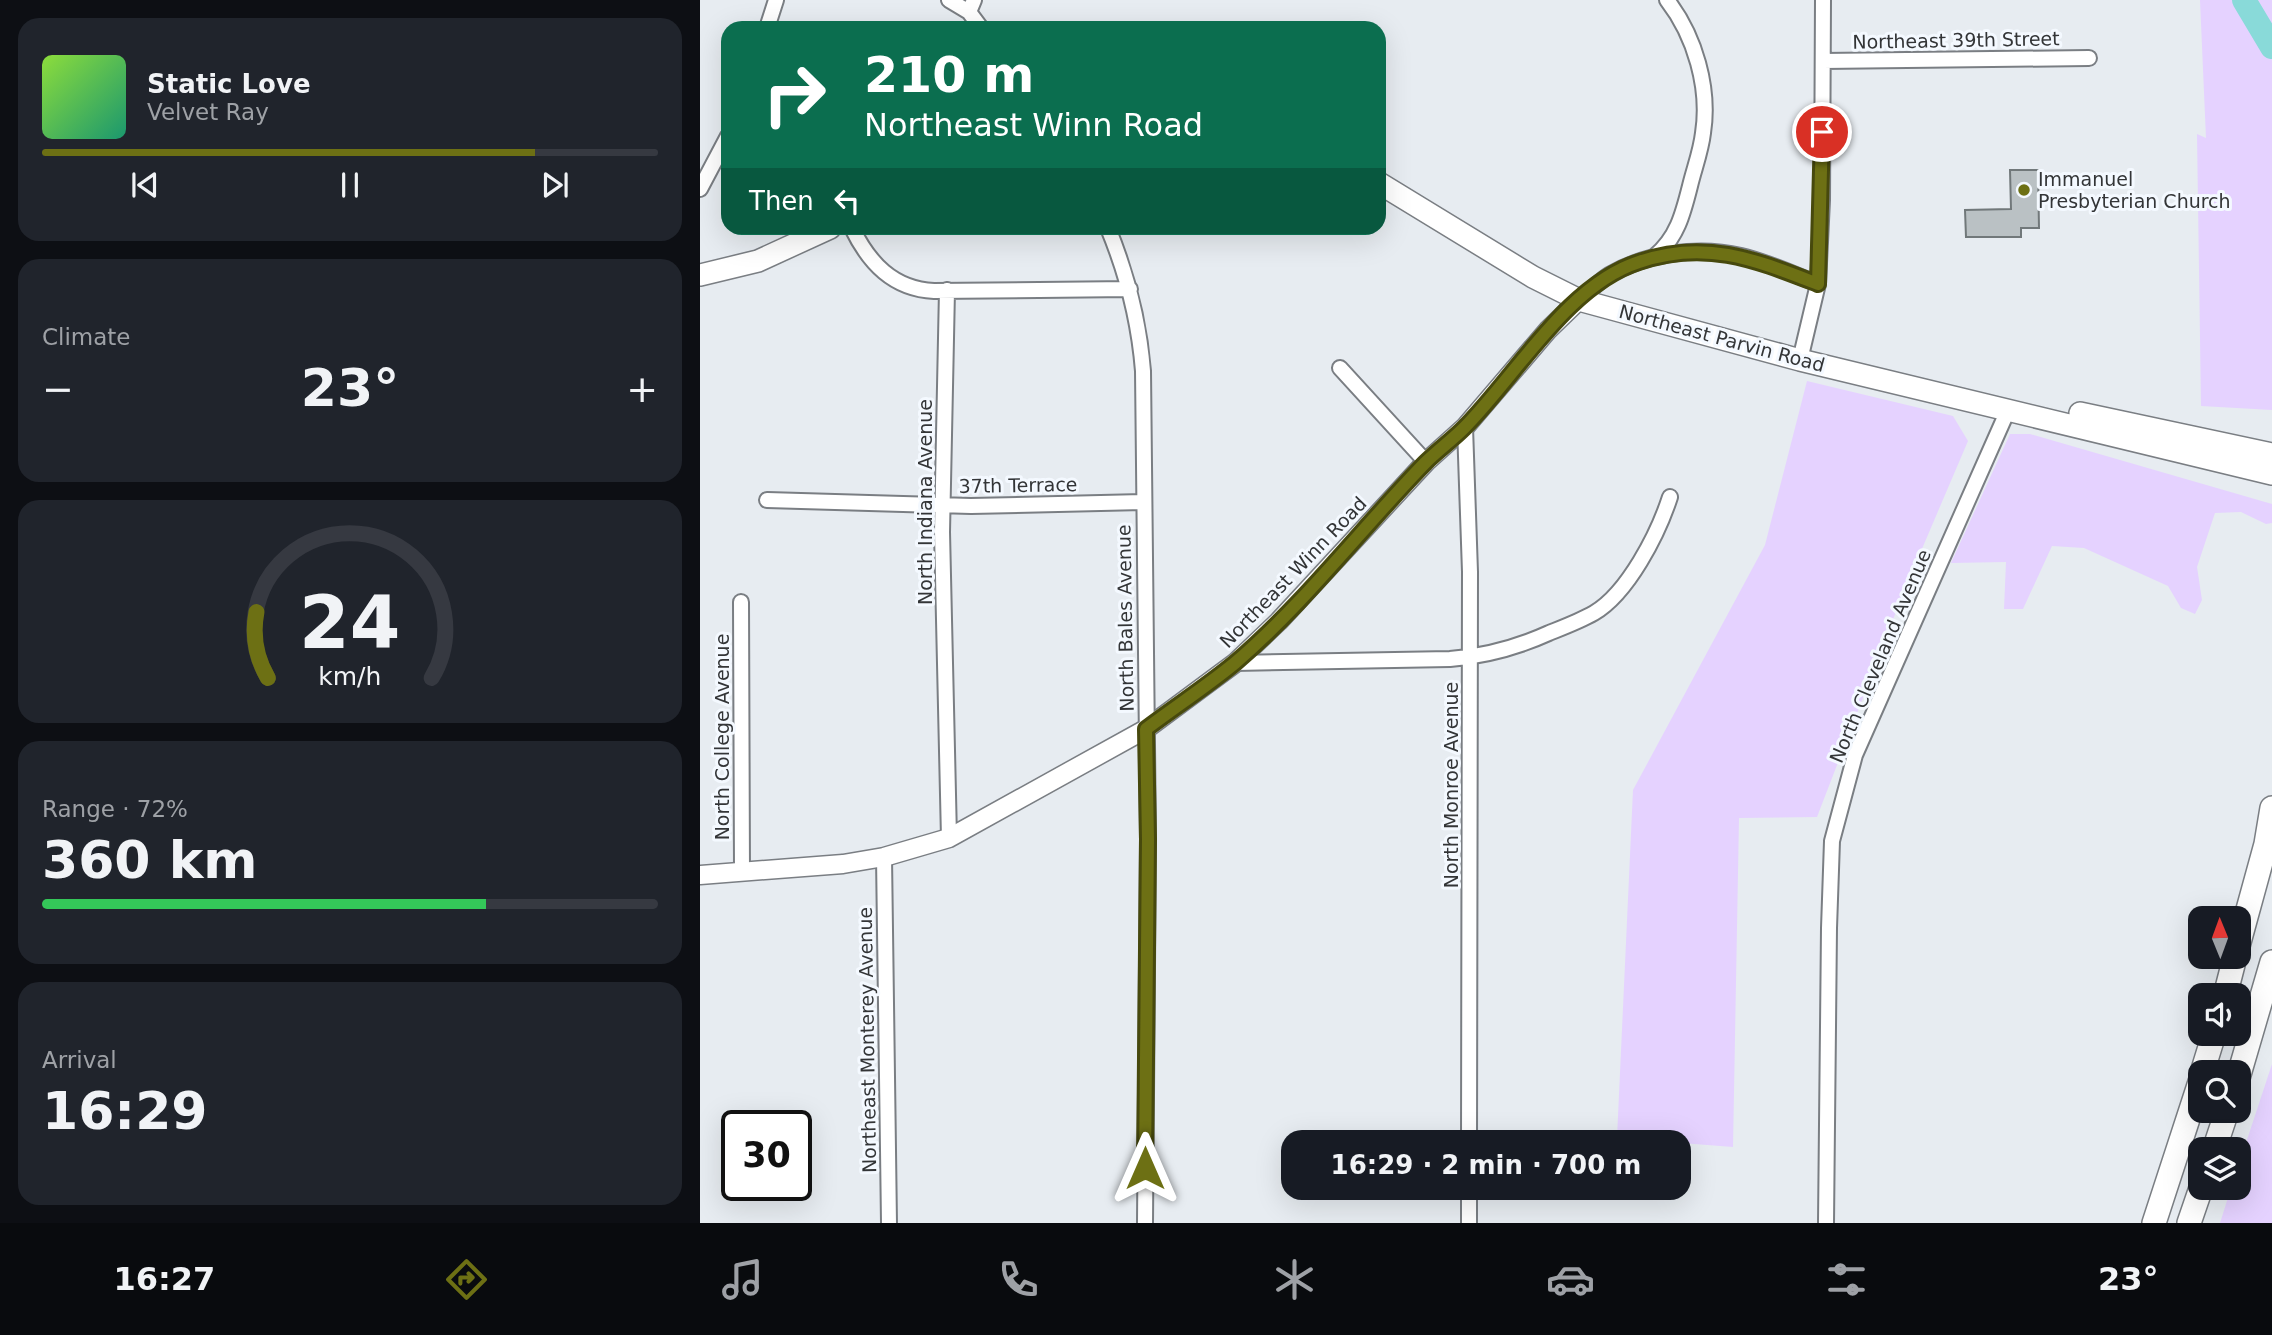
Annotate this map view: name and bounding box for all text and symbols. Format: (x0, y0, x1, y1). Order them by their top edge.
street label: Northeast 39th Street (1852, 27, 2060, 53)
text: 210 m (864, 47, 1034, 104)
icon: right (749, 49, 840, 140)
text: Static Love (147, 69, 311, 99)
text: Velvet Ray (147, 99, 269, 125)
pin (1792, 102, 1852, 162)
text: Northeast Winn Road (864, 106, 1203, 144)
icon: arrive (1803, 113, 1841, 151)
icon: previous (126, 166, 164, 204)
icon: pause (331, 166, 369, 204)
icon: next (536, 166, 574, 204)
place label: Immanuel Presbyterian Church (2038, 168, 2231, 212)
icon: left (828, 182, 866, 220)
marker: Immanuel Presbyterian Church (2016, 182, 2032, 198)
text: Then (749, 186, 814, 216)
street label: Northeast Parvin Road (1617, 300, 1827, 376)
text: Climate (42, 324, 131, 350)
text: 23° (301, 358, 399, 418)
text: − (42, 367, 74, 411)
text: + (626, 367, 658, 411)
street label: North Indiana Avenue (914, 399, 936, 605)
street label: 37th Terrace (958, 473, 1078, 497)
street label: Northeast Winn Road (1215, 492, 1371, 652)
street label: North Bales Avenue (1112, 524, 1138, 712)
street label: North Cleveland Avenue (1825, 546, 1935, 766)
text: 24 (299, 580, 401, 665)
street label: North College Avenue (711, 634, 733, 840)
text: km/h (318, 661, 382, 690)
street label: North Monroe Avenue (1440, 682, 1462, 888)
text: Range · 72% (42, 796, 188, 822)
text: 360 km (42, 830, 257, 890)
north arrow (2188, 906, 2250, 970)
map controls (2188, 906, 2251, 1200)
street label: Northeast Monterey Avenue (854, 907, 880, 1173)
button: sound (2188, 983, 2251, 1046)
text: Arrival (42, 1047, 117, 1073)
button: search (2188, 1060, 2251, 1123)
text: 16:29 (42, 1081, 208, 1141)
speed limit sign: 30 (721, 1110, 812, 1201)
position arrow (1108, 1131, 1182, 1205)
button: layers (2188, 1137, 2251, 1200)
text: 16:29 · 2 min · 700 m (1331, 1150, 1641, 1180)
icon: directions (442, 1255, 491, 1304)
icon: music (718, 1255, 767, 1304)
icon: phone (994, 1255, 1043, 1304)
icon: climate (1270, 1255, 1319, 1304)
icon: car (1546, 1255, 1595, 1304)
icon: filters (1822, 1255, 1871, 1304)
text: 16:27 (113, 1260, 215, 1298)
text: 23° (2098, 1260, 2158, 1298)

